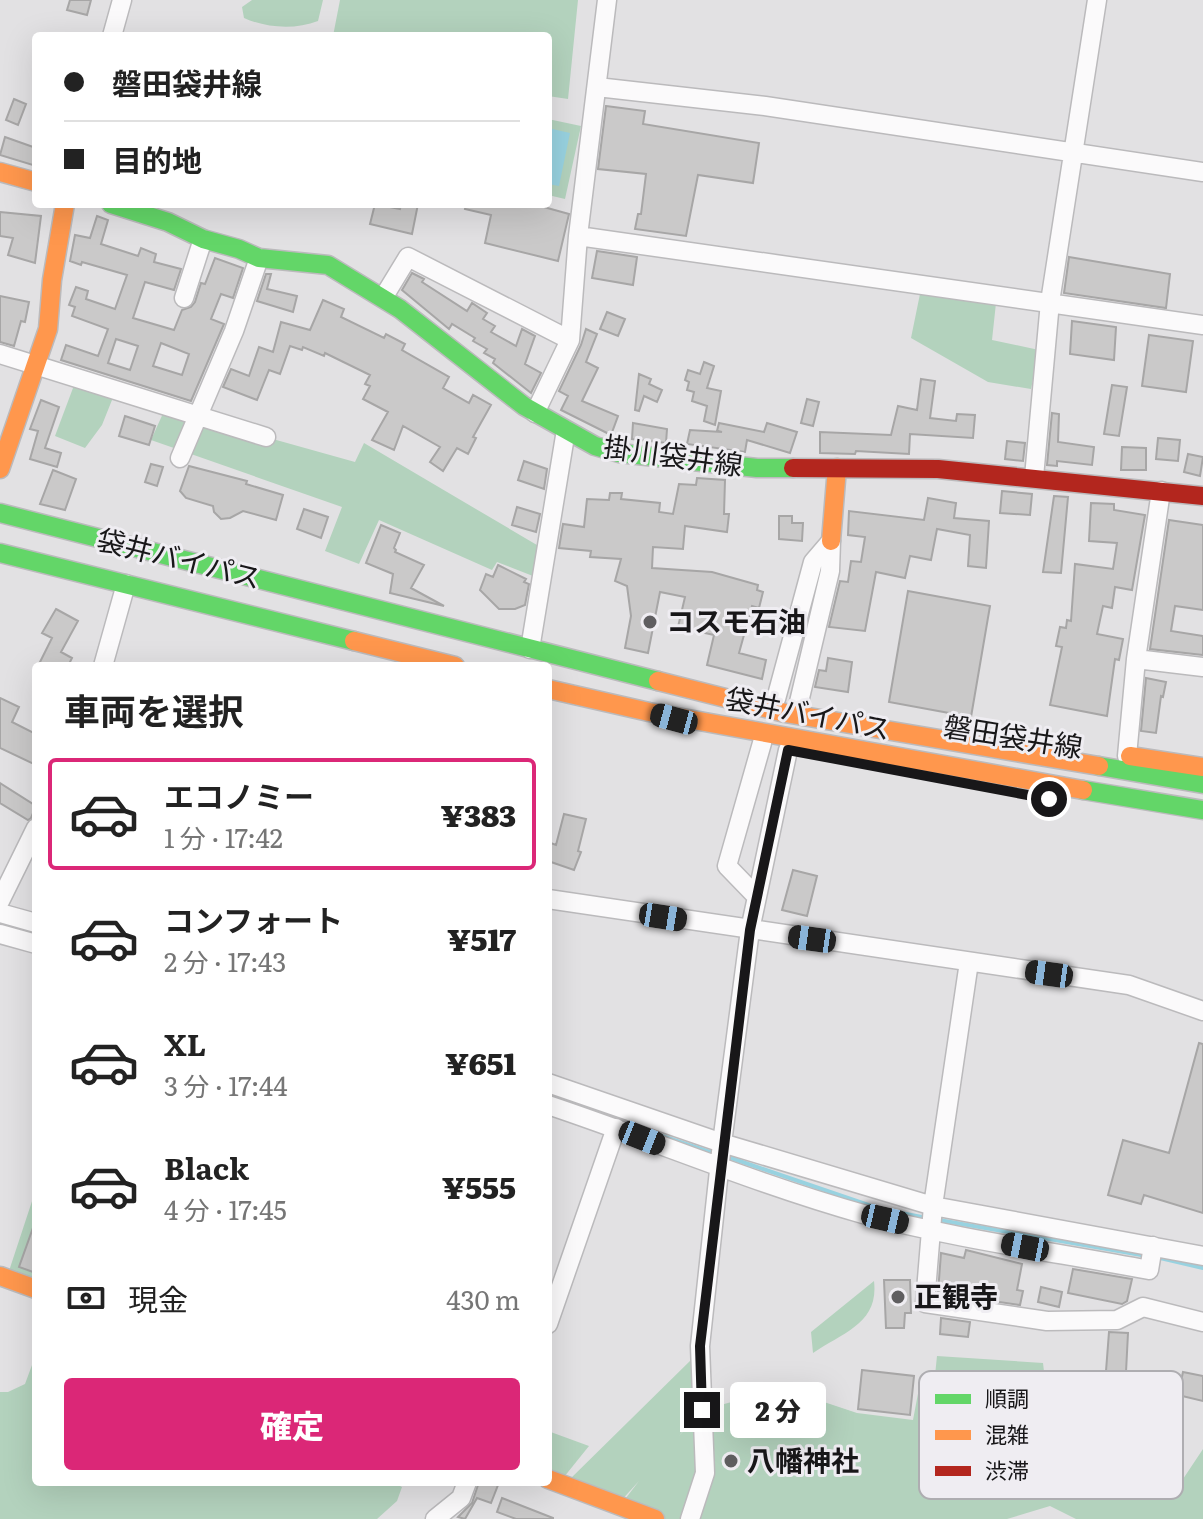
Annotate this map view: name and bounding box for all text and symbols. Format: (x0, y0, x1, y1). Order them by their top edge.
text: 磐田袋井線 (112, 60, 262, 104)
text: 目的地 (112, 137, 202, 181)
street label: 掛川袋井線 (601, 423, 746, 485)
street label: 袋井バイパス (93, 516, 266, 598)
place label: コスモ石油 (666, 599, 806, 641)
marker: コスモ石油 (641, 613, 659, 631)
street label: 袋井バイパス (722, 675, 895, 749)
text: 車両を選択 (64, 683, 244, 736)
car (648, 701, 700, 737)
street label: 磐田袋井線 (941, 703, 1086, 767)
text: エコノミー (164, 773, 314, 817)
icon: car (68, 778, 140, 850)
route start (1031, 781, 1067, 817)
text: ¥383 (441, 792, 516, 836)
text: 1 分 · 17:42 (164, 817, 283, 856)
text: コンフォート (164, 897, 343, 941)
car (637, 901, 689, 933)
icon: car (68, 902, 140, 974)
text: ¥517 (447, 916, 516, 960)
car (787, 924, 837, 954)
text: 2 分 · 17:43 (164, 941, 286, 980)
car (1024, 959, 1074, 989)
text: XL (164, 1021, 206, 1065)
icon: car (68, 1026, 140, 1098)
text: ¥651 (445, 1040, 516, 1084)
text: 3 分 · 17:44 (164, 1065, 288, 1104)
car (615, 1118, 669, 1158)
text: Black (164, 1145, 249, 1189)
icon: car (68, 1150, 140, 1222)
text: ¥555 (442, 1164, 516, 1208)
text: 4 分 · 17:45 (164, 1189, 287, 1228)
car (859, 1202, 911, 1236)
car (999, 1231, 1051, 1263)
place label: 正観寺 (914, 1274, 998, 1316)
icon: cash (64, 1276, 108, 1320)
text: 現金 (128, 1276, 188, 1320)
text: 430 m (446, 1279, 520, 1318)
marker: 正観寺 (889, 1288, 907, 1306)
legend (919, 1371, 1183, 1499)
button: 確定 (64, 1378, 520, 1470)
text: 順調 (985, 1381, 1029, 1414)
callout: 2 分 (730, 1382, 826, 1438)
text: 2 分 (755, 1390, 801, 1429)
route end (684, 1392, 720, 1428)
text: 混雑 (985, 1417, 1029, 1450)
place label: 八幡神社 (747, 1438, 859, 1480)
marker: 八幡神社 (722, 1452, 740, 1470)
text: 渋滞 (985, 1453, 1029, 1486)

